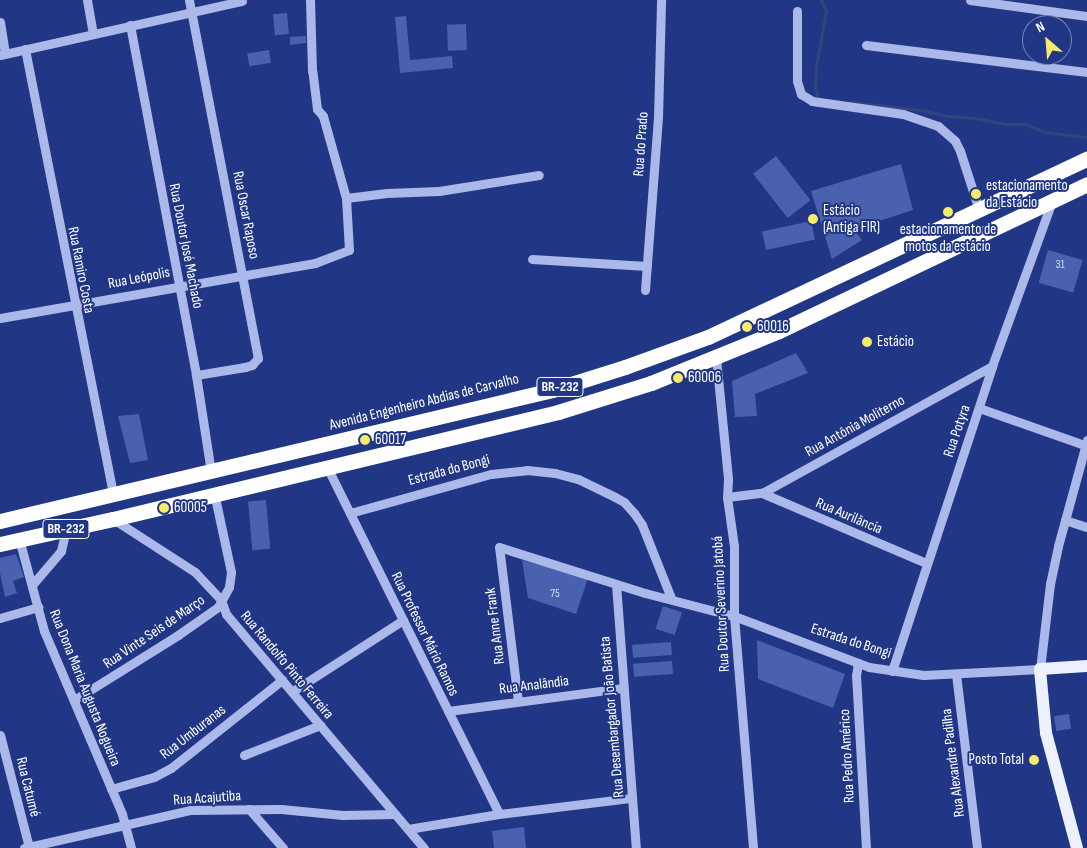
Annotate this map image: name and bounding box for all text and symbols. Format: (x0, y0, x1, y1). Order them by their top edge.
north arrow (1022, 15, 1072, 65)
text: N (1033, 18, 1048, 36)
street label: Rua do Prado (630, 111, 652, 177)
street label: Rua Oscar Raposo (229, 170, 263, 260)
place label: estacionamento da Estácio (986, 176, 1068, 211)
street label: Rua Doutor José Machado (165, 182, 207, 310)
marker: estacionamento da Estácio (970, 188, 982, 200)
place label: Estácio (Antiga FIR) (823, 201, 880, 236)
marker: estacionamento de motos da estácio (942, 206, 954, 218)
marker: Estácio (Antiga FIR) (807, 213, 819, 225)
place label: estacionamento de motos da estácio (900, 220, 996, 255)
street label: Rua Ramiro Costa (64, 225, 98, 315)
house number: 31 (1055, 258, 1065, 272)
street label: Rua Leópolis (107, 263, 171, 293)
place label: 60016 (757, 318, 789, 336)
marker: 60016 (741, 321, 753, 333)
place label: Estácio (877, 333, 914, 351)
marker: Estácio (861, 336, 873, 348)
place label: 60006 (688, 369, 721, 387)
street label: Avenida Engenheiro Abdias de Carvalho (327, 370, 521, 434)
marker: 60006 (672, 372, 684, 384)
road number: BR-232 (536, 376, 584, 398)
street label: Rua Antônia Moliterno (802, 391, 908, 461)
street label: Rua Potyra (940, 402, 974, 460)
place label: 60017 (375, 431, 406, 449)
marker: 60017 (359, 434, 371, 446)
street label: Estrada do Bongi (406, 451, 492, 489)
street label: Rua Aurilância (813, 494, 885, 538)
place label: 60005 (174, 499, 207, 517)
marker: 60005 (158, 502, 170, 514)
road number: BR-232 (42, 518, 90, 540)
street label: Rua Doutor Severino Jatobá (708, 535, 734, 673)
street label: Rua Professor Mário Ramos (387, 569, 463, 699)
street label: Rua Anne Frank (481, 587, 509, 665)
house number: 75 (550, 587, 560, 601)
street label: Rua Vinte Seis de Março (100, 591, 208, 673)
street label: Rua Dona Maria Augusta Nogueira (45, 607, 125, 769)
street label: Rua Randolfo Pinto Ferreira (237, 607, 337, 723)
street label: Estrada do Bongi (809, 620, 893, 662)
street label: Rua Desembargador João Batista (596, 636, 628, 798)
street label: Rua Analândia (498, 672, 570, 698)
street label: Rua Umburanas (157, 701, 229, 763)
street label: Rua Pedro Américo (836, 708, 858, 804)
street label: Rua Alexandre Padilha (937, 708, 969, 818)
place label: Posto Total (969, 751, 1024, 769)
marker: Posto Total (1028, 754, 1040, 766)
street label: Rua Catumé (12, 755, 44, 819)
street label: Rua Acajutiba (173, 787, 241, 809)

